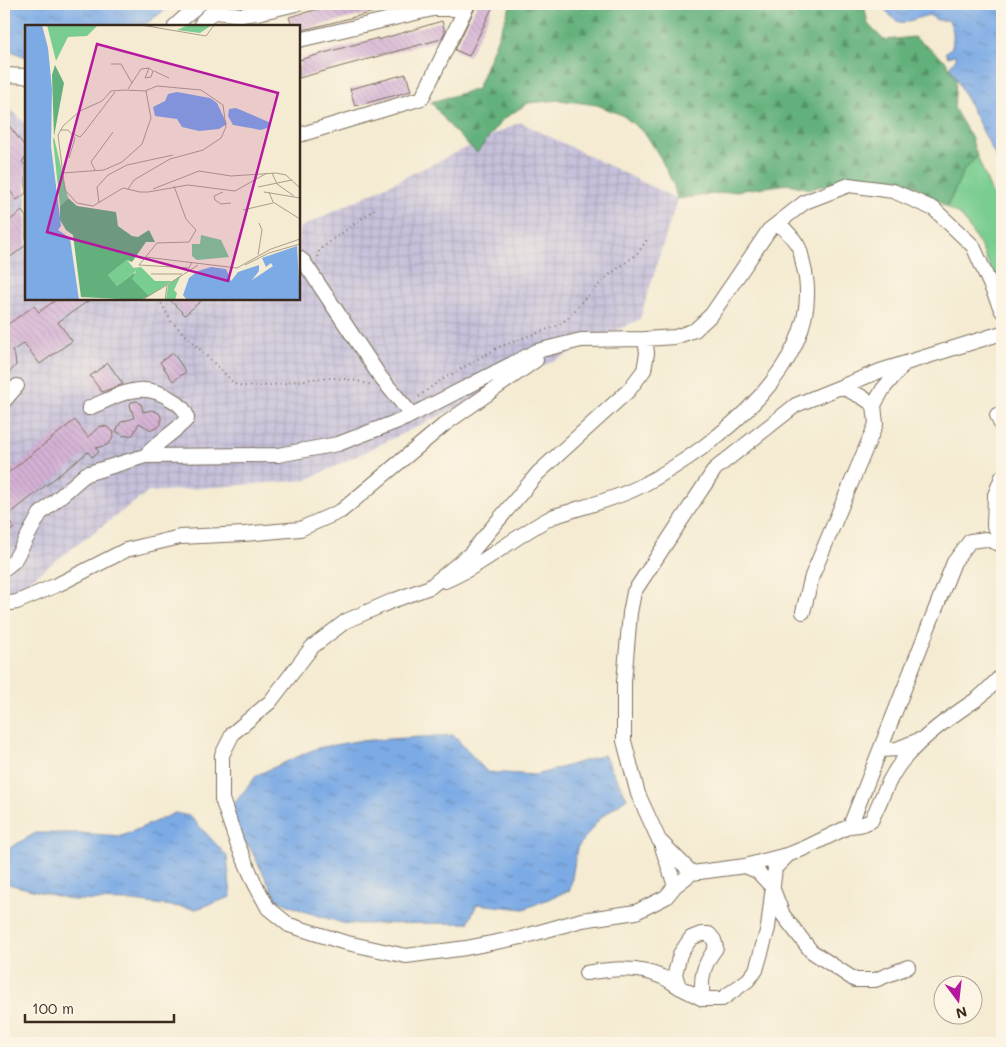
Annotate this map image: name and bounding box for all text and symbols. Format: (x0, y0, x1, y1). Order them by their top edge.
inset map (25, 25, 300, 300)
north arrow (934, 974, 984, 1024)
scale bar (25, 992, 174, 1024)
text: 100 m (32, 998, 74, 1018)
text: N (954, 1002, 969, 1024)

